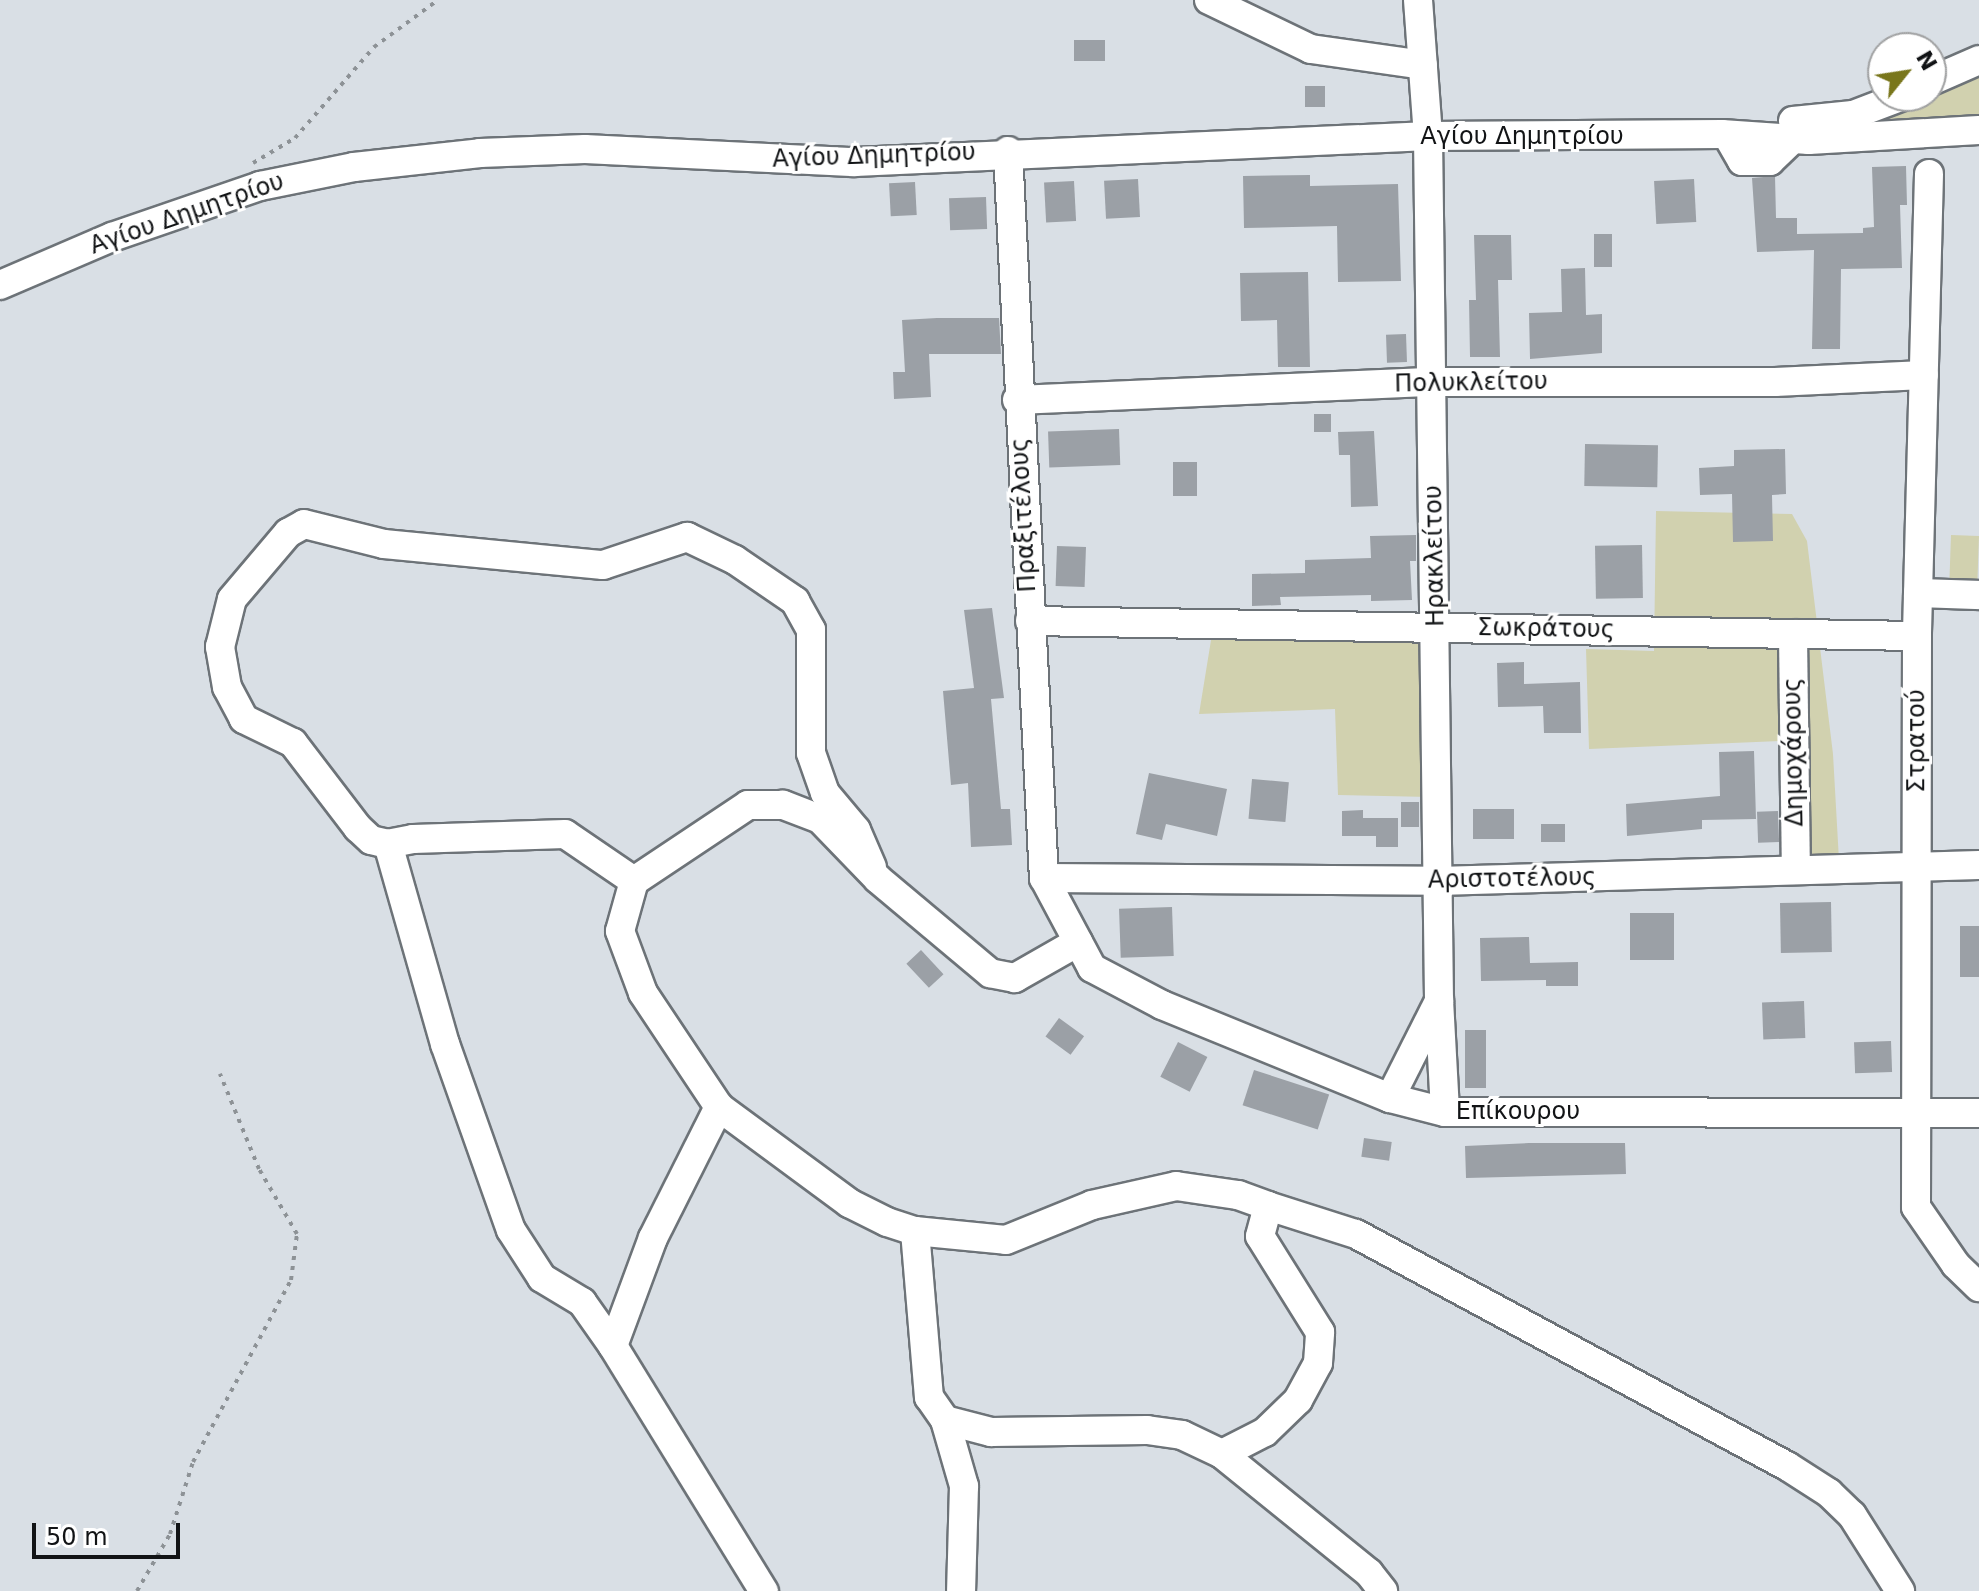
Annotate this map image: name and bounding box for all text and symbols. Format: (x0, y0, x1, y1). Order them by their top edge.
north arrow (1867, 32, 1947, 112)
text: N (1911, 47, 1942, 75)
street label: Αγίου Δημητρίου (1420, 123, 1624, 151)
street label: Αγίου Δημητρίου (772, 138, 976, 174)
street label: Αγίου Δημητρίου (86, 167, 288, 261)
street label: Πολυκλείτου (1394, 367, 1548, 399)
street label: Πραξιτέλους (1006, 437, 1042, 593)
street label: Ηρακλείτου (1419, 485, 1451, 627)
street label: Σωκράτους (1477, 613, 1615, 645)
street label: Δημοχάρους (1778, 677, 1810, 827)
street label: Στρατού (1903, 689, 1931, 793)
street label: Αριστοτέλους (1428, 863, 1596, 895)
street label: Επίκουρου (1456, 1098, 1580, 1126)
scale bar (36, 1507, 184, 1557)
text: 50 m (46, 1523, 108, 1551)

